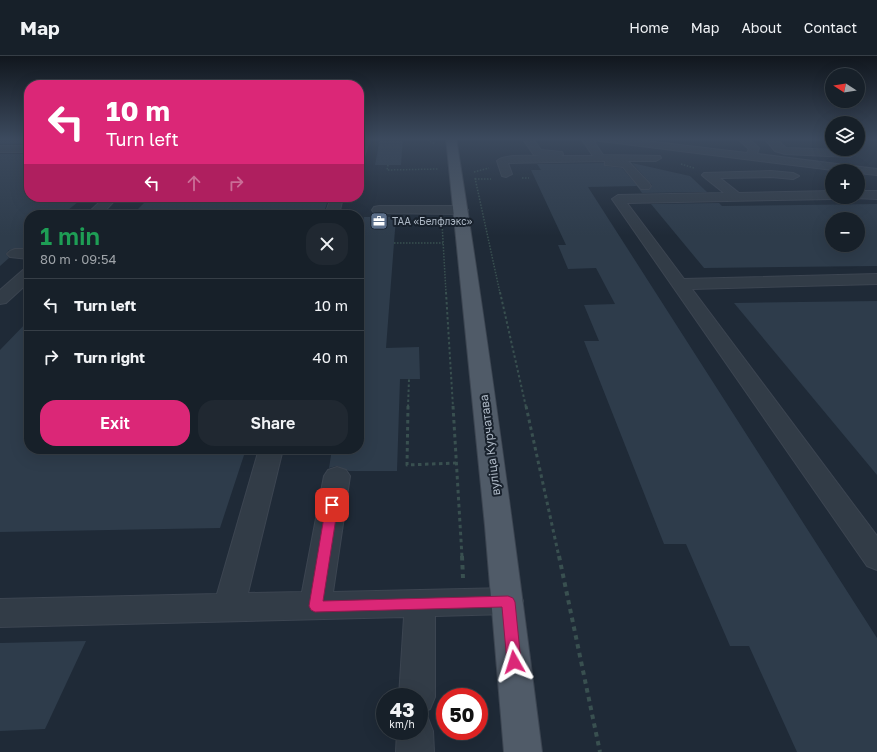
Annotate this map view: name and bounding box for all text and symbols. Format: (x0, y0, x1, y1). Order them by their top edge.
text: Map (20, 16, 60, 39)
text: Home (629, 19, 669, 36)
text: Map (691, 19, 719, 36)
text: About (741, 19, 782, 36)
text: Contact (804, 19, 857, 36)
north arrow (825, 68, 865, 108)
map controls (825, 68, 865, 252)
text: 10 m (106, 94, 170, 127)
icon: left (40, 96, 92, 148)
button: layers (825, 116, 865, 156)
text: Turn left (106, 128, 179, 150)
button: + (825, 164, 865, 204)
icon: left (141, 172, 163, 194)
icon: ahead (183, 172, 205, 194)
icon: right (225, 172, 247, 194)
office icon: ТАА «Белфлэкс» (369, 211, 389, 231)
button: − (825, 212, 865, 252)
place label: ТАА «Белфлэкс» (392, 215, 473, 227)
text: 1 min (40, 221, 100, 250)
button: close (306, 223, 348, 265)
text: 80 m · 09:54 (40, 251, 116, 267)
icon: left (40, 294, 62, 316)
text: Turn left (74, 296, 136, 314)
text: 10 m (314, 296, 348, 314)
icon: right (40, 346, 62, 368)
text: Turn right (74, 348, 145, 366)
text: 40 m (313, 348, 348, 366)
street label: вуліца Курчатава (476, 394, 503, 497)
button: Exit (40, 400, 190, 446)
button: Share (198, 400, 348, 446)
pin (315, 488, 349, 522)
icon: arrive (321, 494, 343, 516)
position arrow (493, 641, 535, 683)
speed limit sign: 50 (436, 688, 488, 740)
text: 43 (390, 697, 414, 721)
text: km/h (389, 718, 415, 730)

